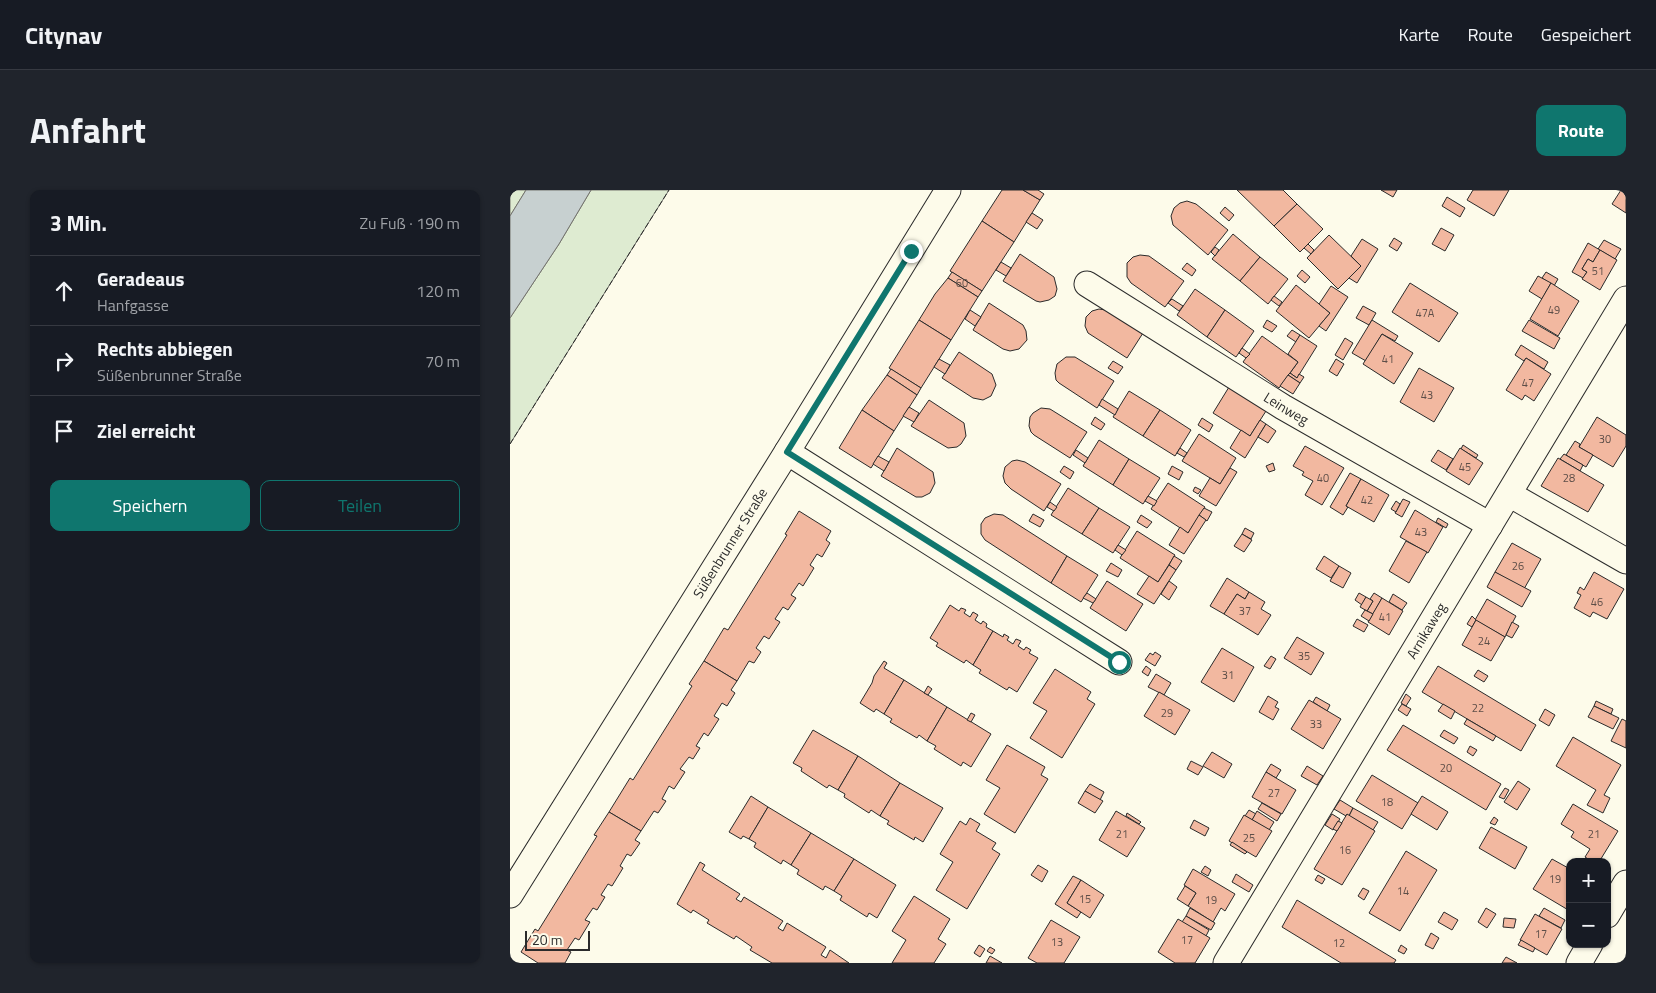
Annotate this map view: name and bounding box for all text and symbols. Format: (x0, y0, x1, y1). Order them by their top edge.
text: Citynav (25, 17, 102, 53)
text: Karte (1398, 21, 1439, 48)
text: Route (1467, 21, 1513, 48)
text: Gespeichert (1541, 21, 1631, 48)
text: Anfahrt (30, 103, 146, 157)
button: Route (1536, 105, 1626, 156)
text: 3 Min. (50, 207, 107, 239)
text: Zu Fuß · 190 m (359, 211, 460, 235)
route end (900, 240, 923, 263)
house number: 51 (1592, 263, 1604, 279)
text: Geradeaus (97, 264, 184, 293)
house number: 60 (956, 275, 968, 291)
icon: ahead (50, 277, 78, 305)
text: 120 m (416, 279, 460, 303)
text: Hanfgasse (97, 293, 169, 317)
house number: 49 (1548, 302, 1560, 318)
house number: 47A (1416, 305, 1435, 321)
text: Rechts abbiegen (97, 334, 233, 363)
icon: right (50, 347, 78, 375)
text: 70 m (425, 349, 460, 373)
house number: 41 (1382, 351, 1394, 367)
text: Süßenbrunner Straße (97, 363, 242, 387)
house number: 47 (1522, 375, 1534, 391)
street label: Leinweg (1260, 387, 1313, 430)
house number: 43 (1421, 387, 1433, 403)
text: Ziel erreicht (97, 416, 195, 445)
icon: arrive (50, 417, 78, 445)
house number: 30 (1599, 431, 1611, 447)
house number: 45 (1459, 459, 1471, 475)
house number: 40 (1317, 470, 1329, 486)
house number: 28 (1563, 470, 1575, 486)
button: Speichern (50, 480, 250, 531)
button: Teilen (260, 480, 460, 531)
street label: Süßenbrunner Straße (687, 484, 772, 602)
house number: 42 (1361, 492, 1373, 508)
house number: 43 (1415, 524, 1427, 540)
house number: 26 (1512, 558, 1524, 574)
house number: 46 (1591, 594, 1603, 610)
street label: Arnikaweg (1401, 598, 1451, 663)
house number: 37 (1239, 603, 1251, 619)
house number: 41 (1379, 609, 1391, 625)
house number: 24 (1478, 633, 1490, 649)
house number: 35 (1298, 648, 1310, 664)
route start (1108, 651, 1131, 674)
house number: 31 (1222, 667, 1234, 683)
house number: 22 (1472, 700, 1484, 716)
house number: 29 (1161, 705, 1173, 721)
house number: 33 (1310, 716, 1322, 732)
house number: 20 (1440, 760, 1452, 776)
house number: 27 (1268, 785, 1280, 801)
house number: 18 (1381, 794, 1393, 810)
house number: 21 (1116, 826, 1128, 842)
house number: 21 (1588, 826, 1600, 842)
house number: 25 (1243, 830, 1255, 846)
house number: 16 (1339, 842, 1351, 858)
map controls (1566, 858, 1611, 948)
button: + (1566, 858, 1611, 903)
house number: 19 (1549, 871, 1561, 887)
house number: 14 (1397, 883, 1409, 899)
house number: 15 (1079, 891, 1091, 907)
house number: 19 (1205, 892, 1217, 908)
button: − (1566, 903, 1611, 948)
house number: 17 (1535, 926, 1547, 942)
scale bar (525, 928, 590, 951)
text: 20 m (532, 929, 562, 950)
house number: 17 (1181, 932, 1193, 948)
house number: 13 (1051, 934, 1063, 950)
house number: 12 (1333, 935, 1345, 951)

